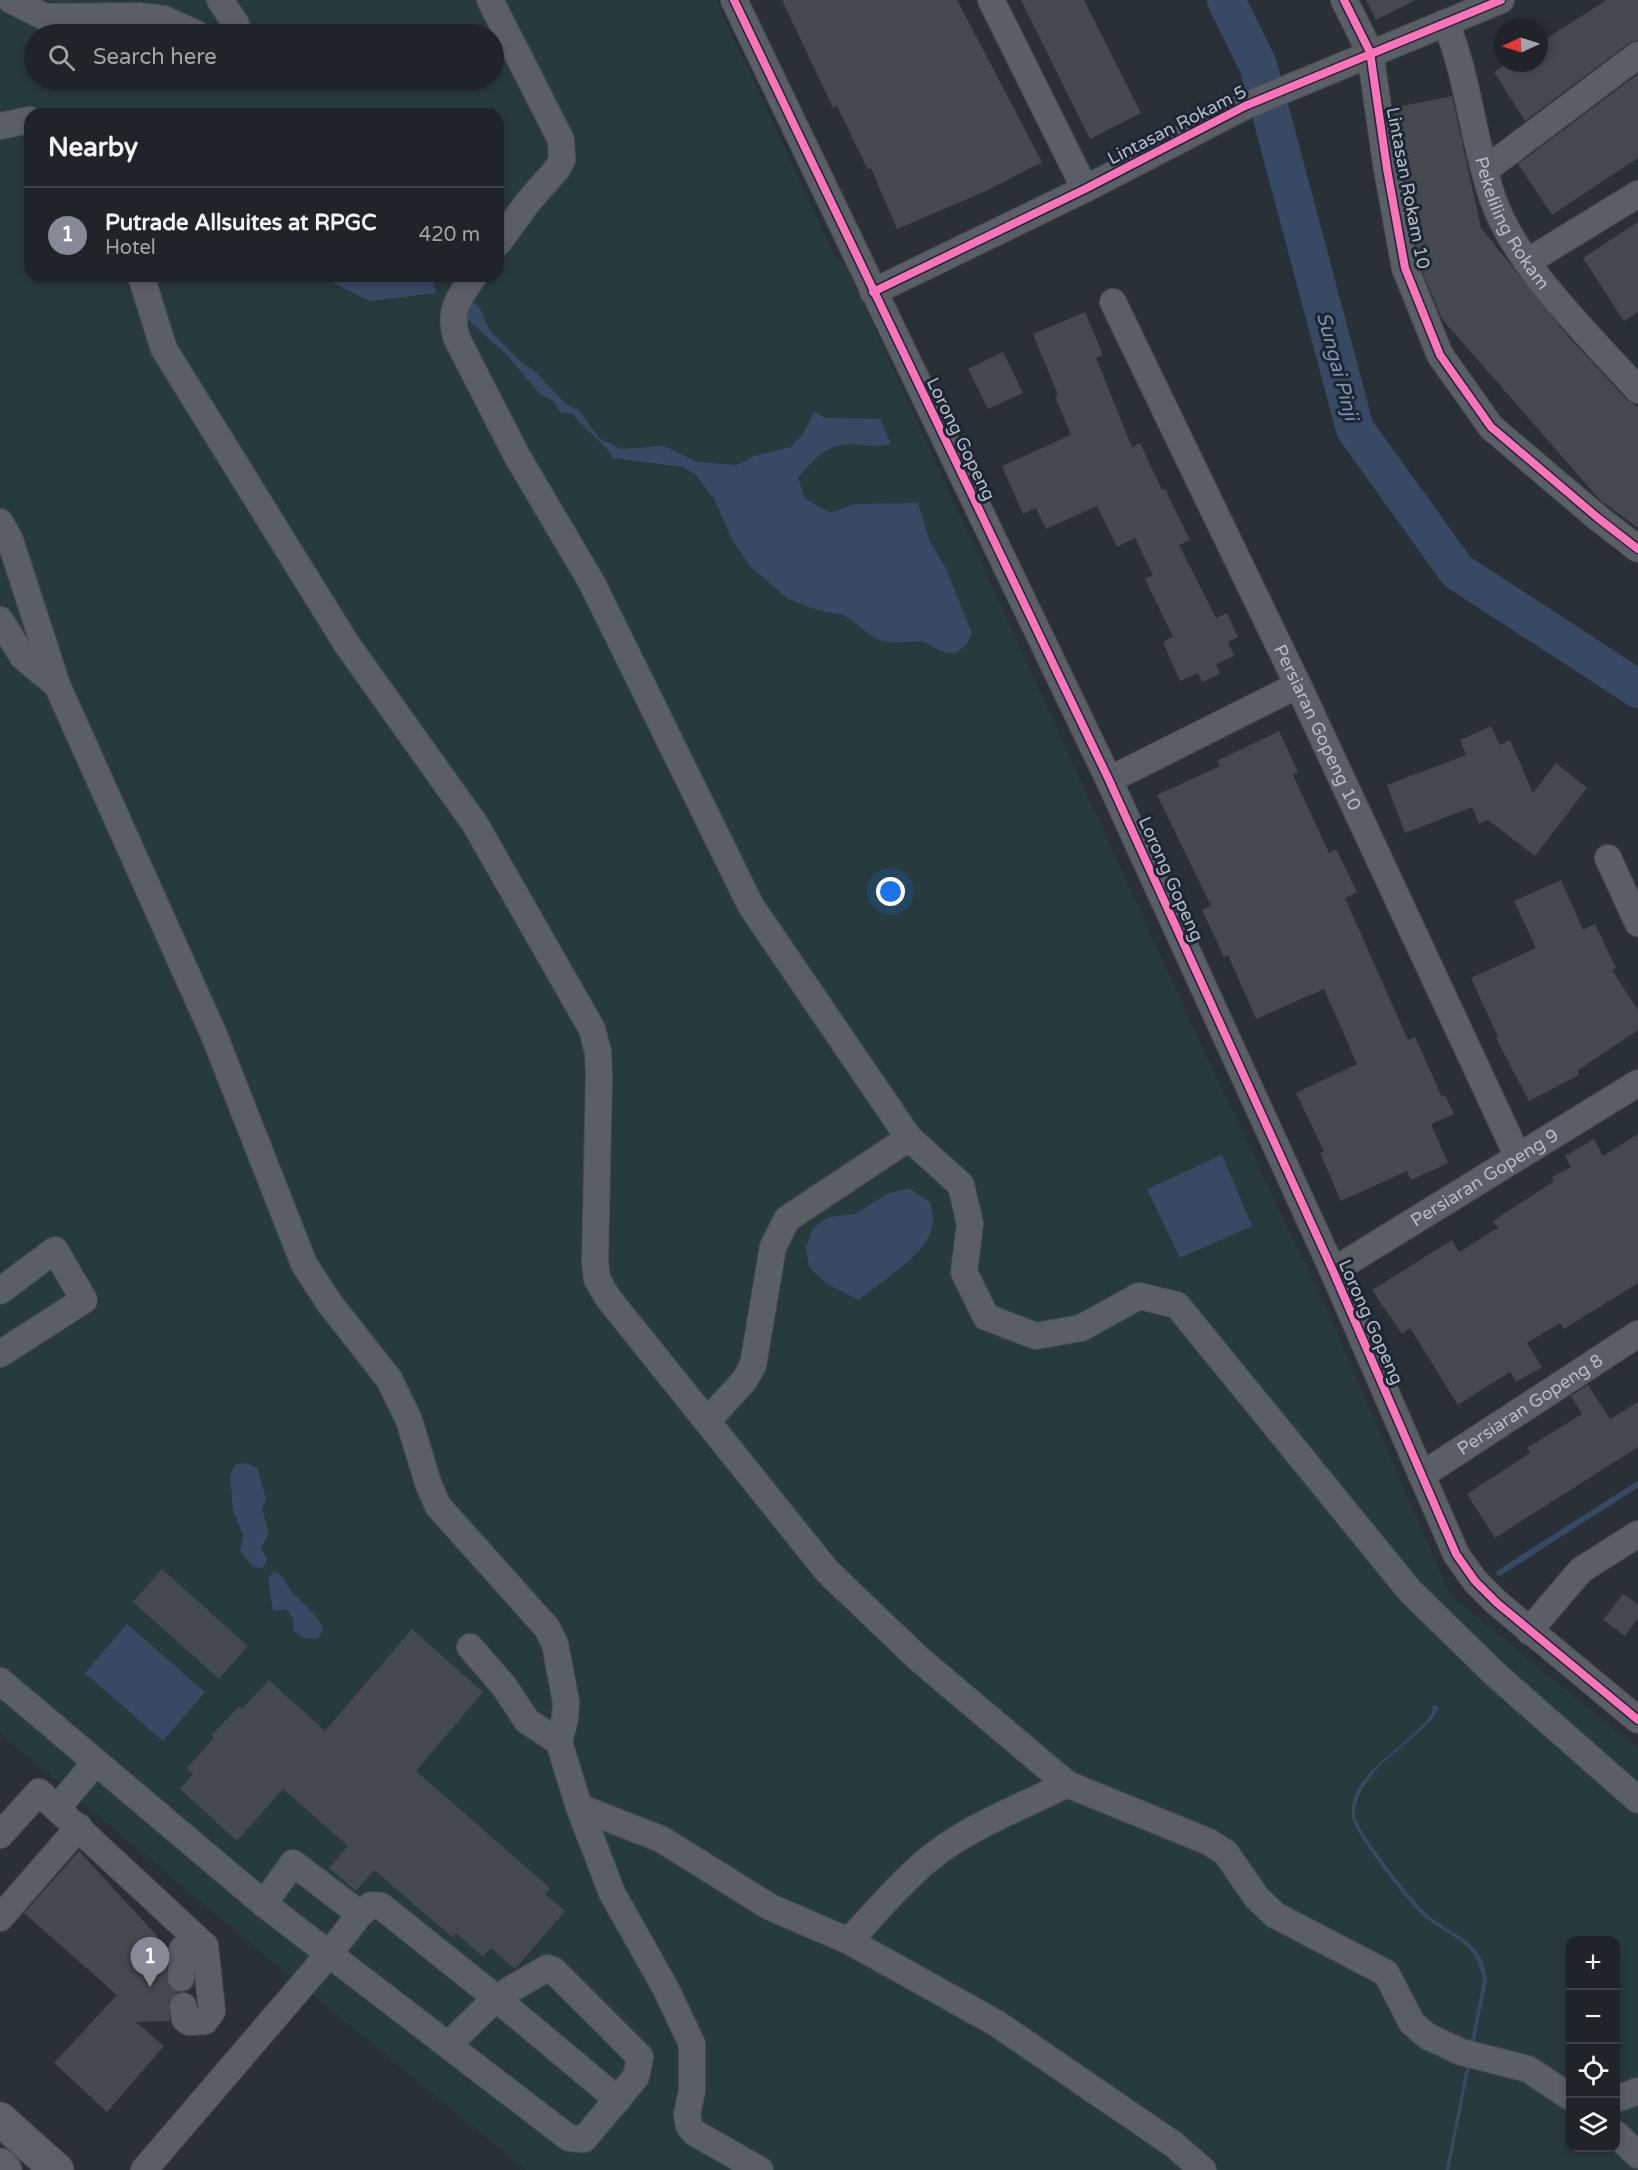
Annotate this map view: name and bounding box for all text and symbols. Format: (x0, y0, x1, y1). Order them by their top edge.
north arrow (1494, 18, 1548, 72)
search box (24, 24, 504, 90)
icon: search (45, 41, 78, 74)
text: Search here (93, 44, 217, 70)
street label: Lintasan Rokam 5 (1104, 80, 1250, 170)
street label: Lintasan Rokam 10 (1382, 105, 1434, 271)
text: Nearby (48, 132, 138, 163)
street label: Pekeliling Rokam (1470, 154, 1554, 294)
text: Putrade Allsuites at RPGC (105, 210, 377, 236)
text: 1 (61, 223, 74, 247)
text: 420 m (419, 223, 480, 247)
text: Hotel (105, 236, 156, 260)
water label: Sungai Pinji (1311, 310, 1364, 426)
street label: Lorong Gopeng (922, 374, 1000, 504)
street label: Persiaran Gopeng 10 (1269, 641, 1366, 814)
street label: Lorong Gopeng (1134, 813, 1208, 945)
your location (876, 877, 905, 906)
street label: Persiaran Gopeng 9 (1407, 1124, 1562, 1231)
street label: Lorong Gopeng (1334, 1256, 1408, 1388)
street label: Persiaran Gopeng 8 (1453, 1349, 1607, 1460)
map controls (1566, 1936, 1620, 2152)
button: + (1566, 1936, 1620, 1990)
pin: 1 (130, 1938, 170, 1987)
button: − (1566, 1990, 1620, 2044)
button: locate (1566, 2044, 1620, 2098)
button: layers (1566, 2098, 1620, 2152)

